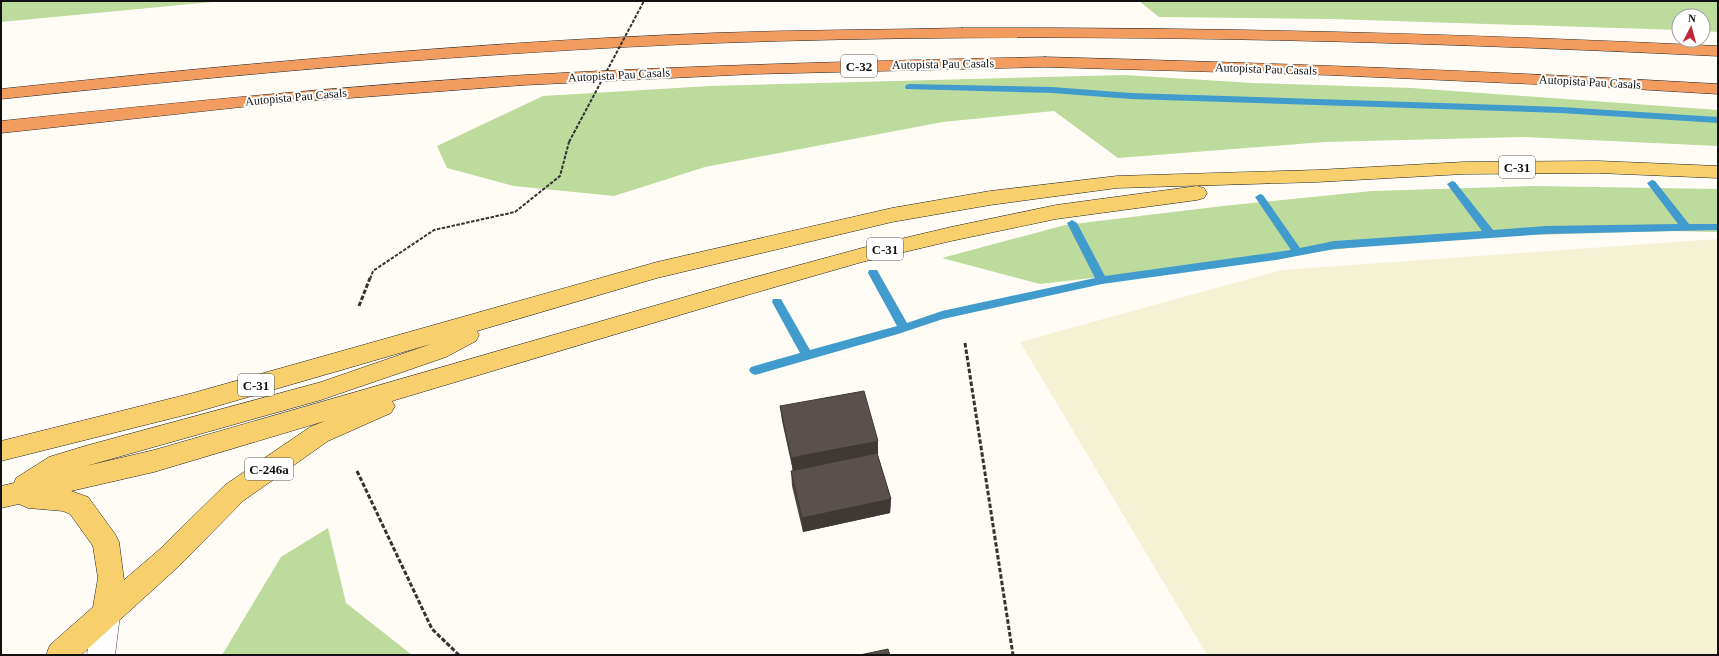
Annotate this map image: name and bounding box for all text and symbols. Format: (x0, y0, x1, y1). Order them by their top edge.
north arrow (1671, 8, 1711, 48)
text: N (1687, 12, 1697, 24)
road number: C-32 (841, 55, 877, 77)
street label: Autopista Pau Casals (892, 56, 994, 72)
street label: Autopista Pau Casals (1215, 60, 1318, 78)
street label: Autopista Pau Casals (568, 65, 671, 85)
street label: Autopista Pau Casals (1539, 72, 1642, 92)
street label: Autopista Pau Casals (245, 86, 348, 108)
road number: C-31 (1499, 156, 1535, 178)
road number: C-31 (867, 238, 903, 260)
road number: C-31 (238, 374, 274, 396)
road number: C-246a (245, 458, 293, 480)

